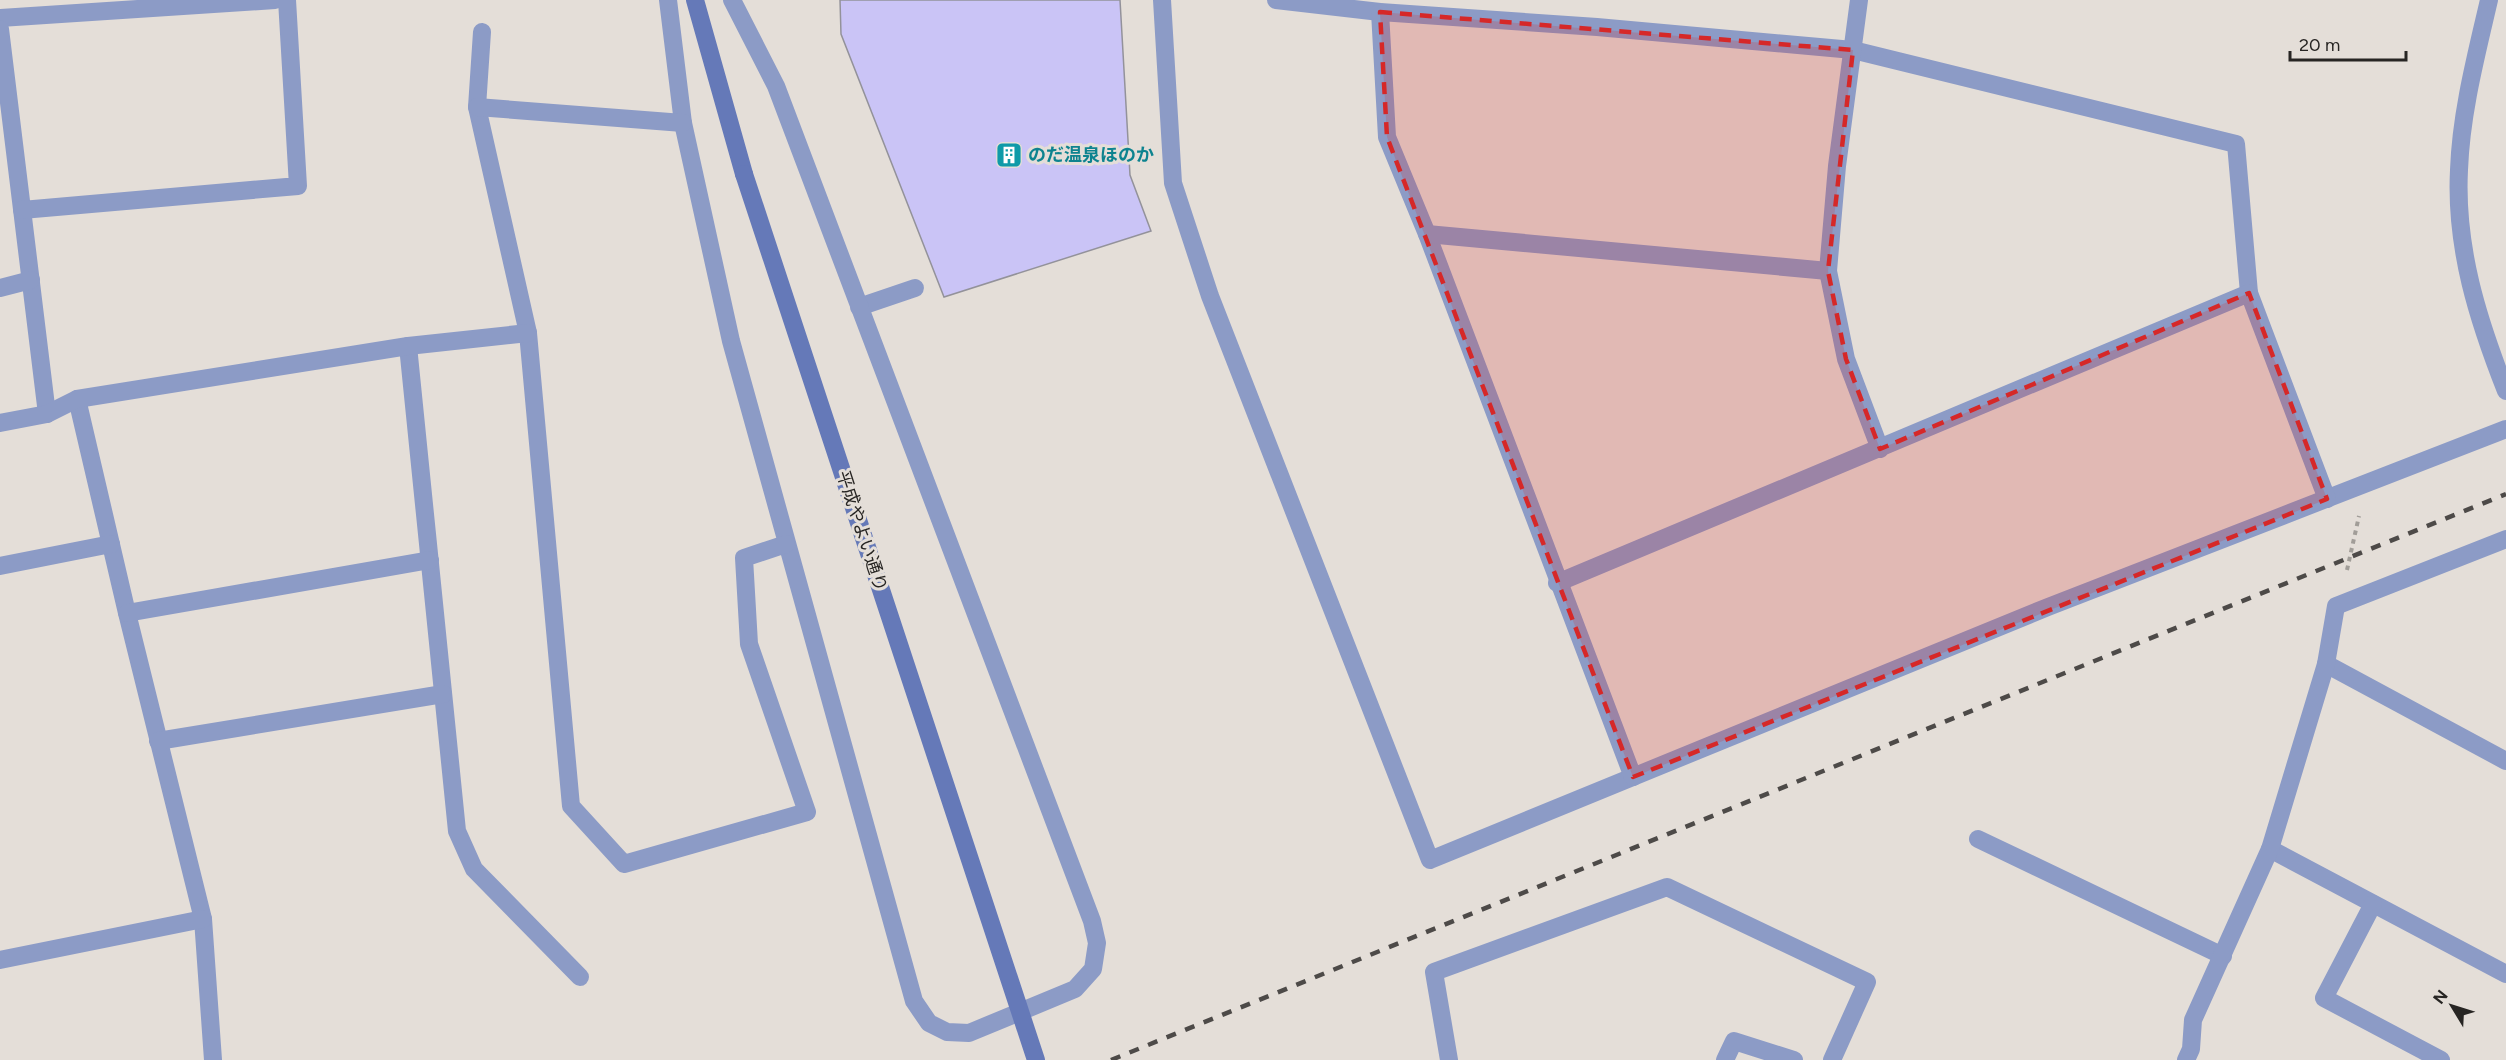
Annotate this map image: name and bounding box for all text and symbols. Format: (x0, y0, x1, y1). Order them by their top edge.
scale bar (2290, 24, 2406, 62)
text: 20 m (2299, 34, 2340, 56)
building icon: のだ温泉ほのか (994, 140, 1024, 170)
place label: のだ温泉ほのか (1028, 144, 1154, 166)
street label: 平成やよい通り (832, 468, 892, 594)
north arrow (2422, 976, 2482, 1036)
text: N (2429, 986, 2452, 1008)

